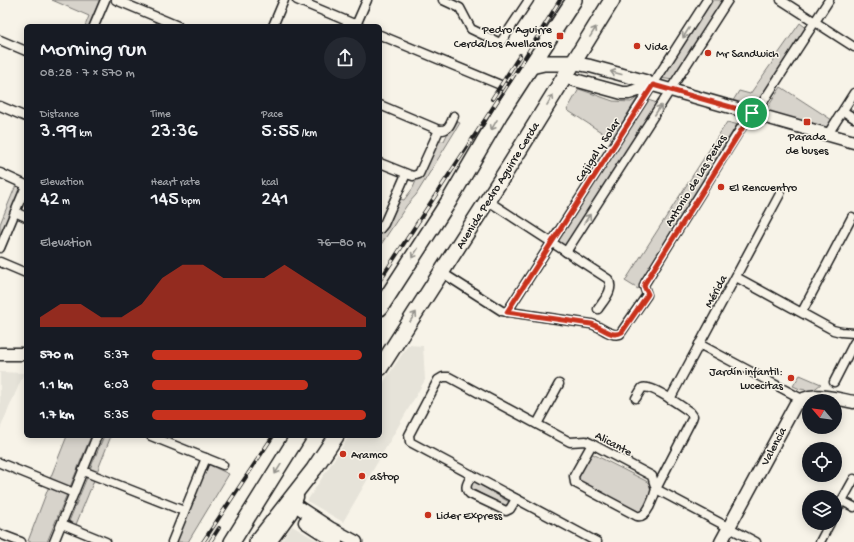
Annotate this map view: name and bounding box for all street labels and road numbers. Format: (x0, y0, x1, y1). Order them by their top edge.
street label: Cajigal y Solar (573, 115, 625, 185)
street label: Avenida Pedro Aguirre Cerda (454, 120, 544, 252)
street label: Antonio de Las Peñas (663, 132, 731, 229)
street label: Mérida (702, 273, 731, 311)
street label: Valencia (758, 425, 791, 469)
street label: Alicante (592, 429, 635, 461)

